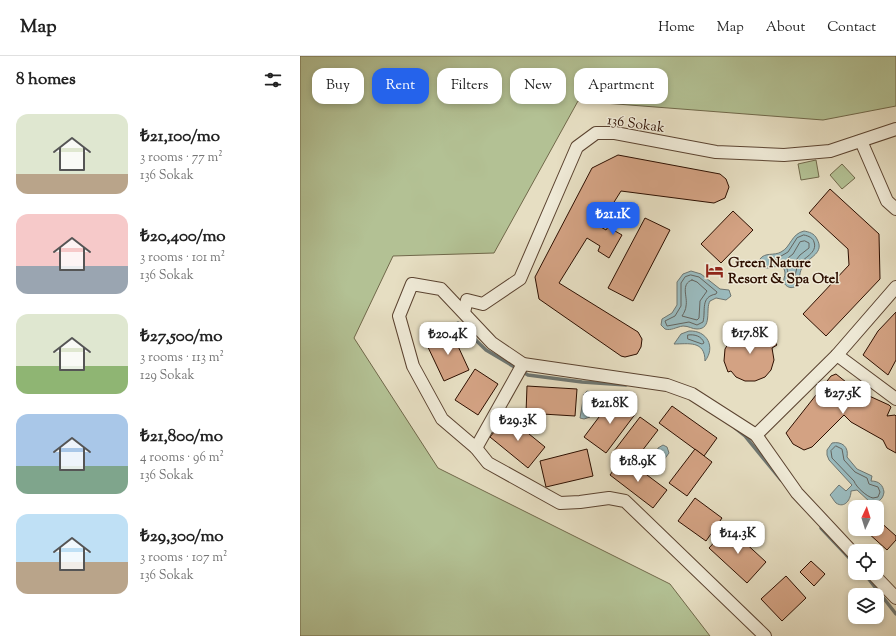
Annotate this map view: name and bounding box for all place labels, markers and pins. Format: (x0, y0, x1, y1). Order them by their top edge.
pin: ₺21.1K (580, 202, 646, 236)
place label: Green Nature Resort & Spa Otel (728, 254, 839, 290)
hotel icon: Green Nature Resort & Spa Otel (705, 260, 725, 280)
pin: ₺17.8K (717, 321, 783, 355)
pin: ₺20.4K (415, 322, 481, 356)
pin: ₺27.5K (810, 381, 876, 415)
pin: ₺21.8K (577, 391, 643, 425)
pin: ₺29.3K (485, 408, 551, 442)
pin: ₺18.9K (605, 449, 671, 483)
pin: ₺14.3K (705, 521, 771, 555)

